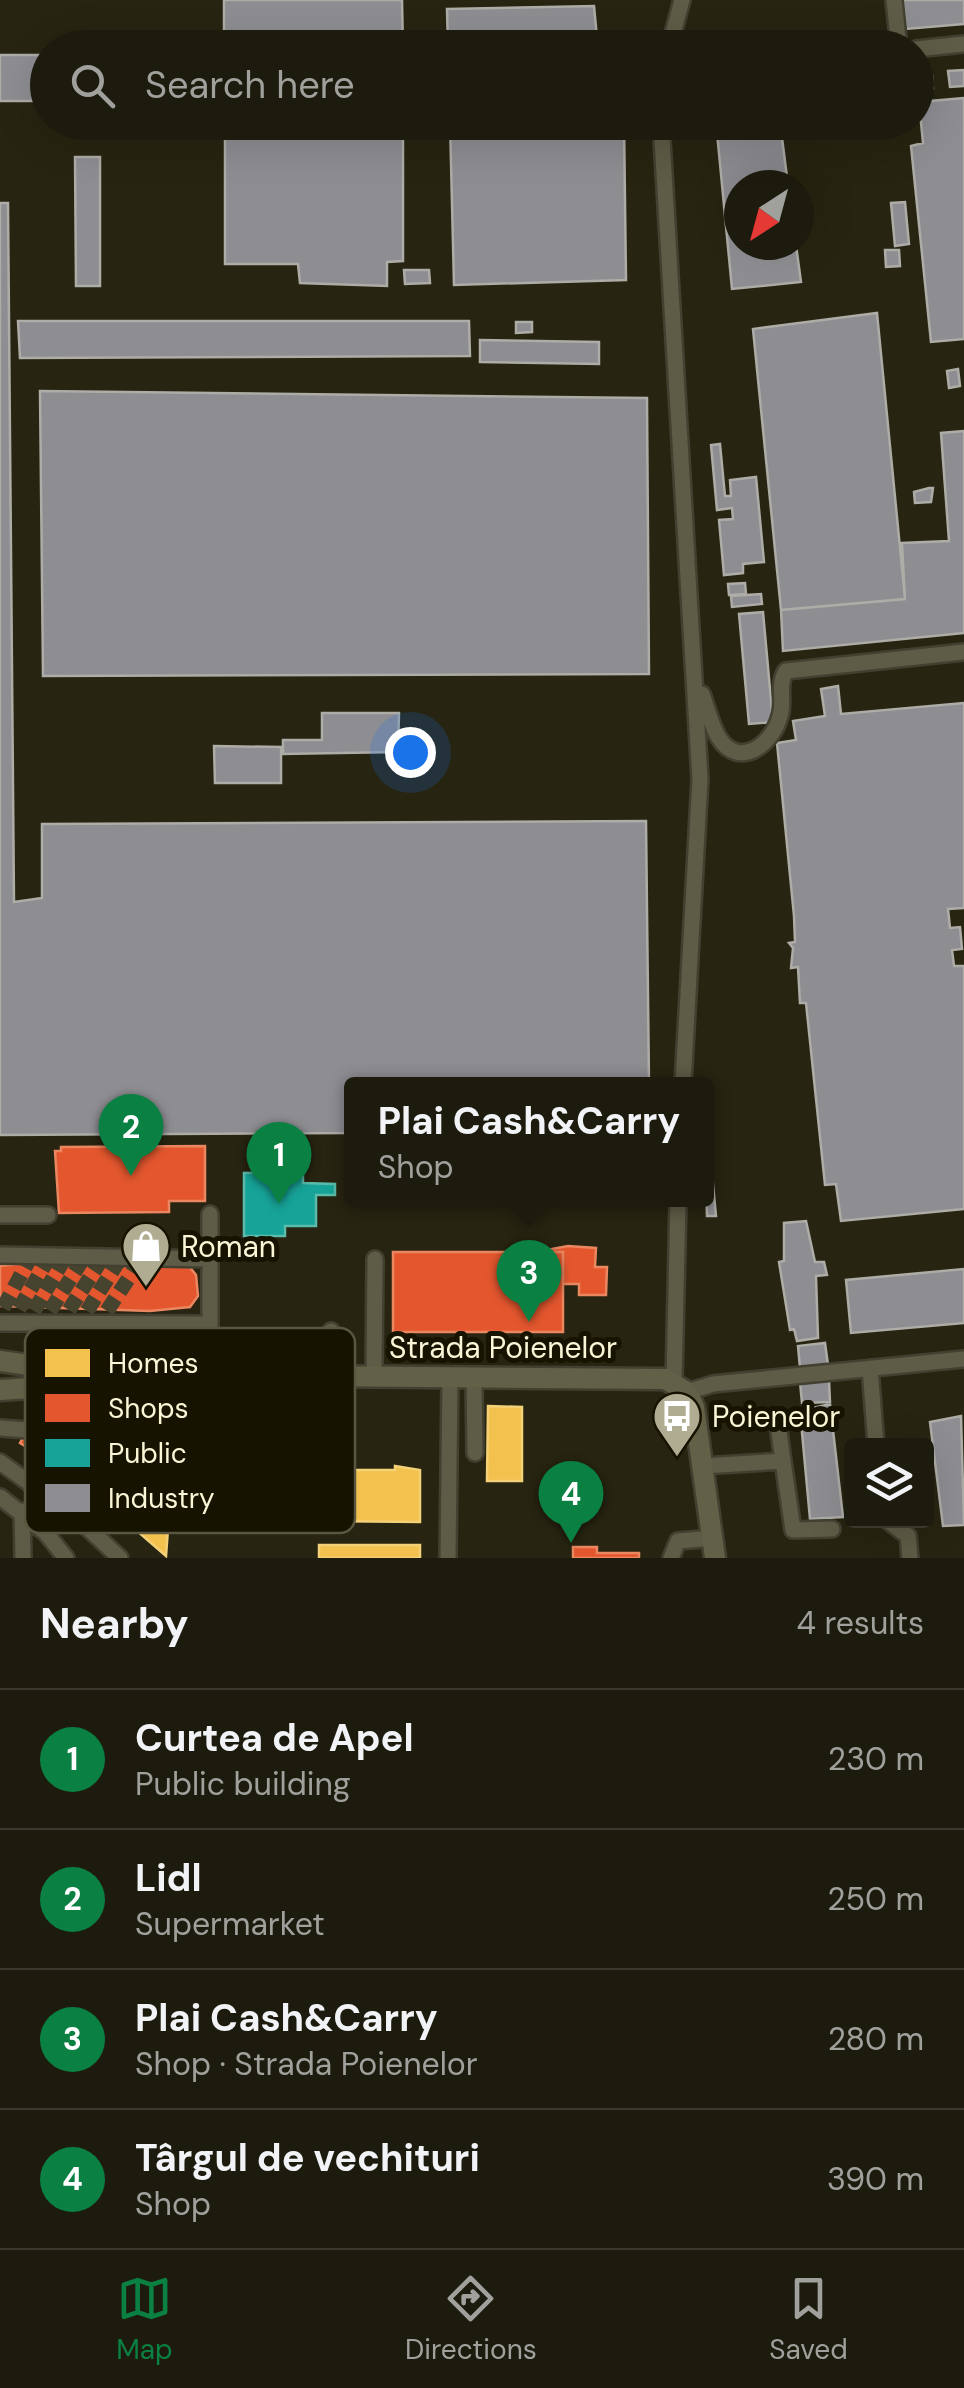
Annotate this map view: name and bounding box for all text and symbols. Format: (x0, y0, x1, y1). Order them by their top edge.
search box (30, 30, 934, 140)
icon: search (65, 58, 120, 113)
text: Search here (145, 60, 355, 110)
north arrow (724, 170, 814, 260)
your location (385, 727, 436, 778)
popup (344, 1077, 714, 1207)
pin: 2 (98, 1094, 164, 1176)
text: Plai Cash&Carry (378, 1096, 680, 1146)
pin: 1 (246, 1122, 312, 1204)
text: Shop (378, 1146, 454, 1188)
shop icon: Roman (120, 1220, 172, 1288)
place label: Roman (181, 1227, 276, 1266)
pin: 3 (496, 1240, 562, 1322)
legend (25, 1328, 355, 1533)
street label: Strada Poienelor (389, 1328, 617, 1367)
text: Homes (108, 1345, 199, 1382)
text: Shops (108, 1390, 189, 1427)
bus stop icon: Poienelor (651, 1390, 703, 1458)
place label: Poienelor (712, 1397, 840, 1436)
text: Public (108, 1435, 187, 1472)
map controls (844, 1438, 934, 1528)
button: layers (844, 1438, 934, 1528)
pin: 4 (538, 1460, 604, 1543)
text: Industry (108, 1480, 215, 1517)
text: Nearby (40, 1596, 189, 1651)
text: 4 results (797, 1602, 924, 1644)
text: Curtea de Apel (135, 1713, 414, 1763)
text: 1 (67, 1738, 78, 1780)
text: 230 m (828, 1738, 924, 1780)
text: Public building (135, 1763, 351, 1805)
text: Lidl (135, 1853, 202, 1903)
text: 2 (63, 1878, 82, 1920)
text: 250 m (827, 1878, 924, 1920)
text: Supermarket (135, 1903, 325, 1945)
text: Plai Cash&Carry (135, 1993, 438, 2043)
text: 3 (63, 2018, 82, 2060)
text: 280 m (828, 2018, 924, 2060)
text: Shop · Strada Poienelor (135, 2043, 478, 2085)
text: Târgul de vechituri (135, 2133, 480, 2183)
text: 4 (62, 2158, 83, 2200)
text: 390 m (827, 2158, 924, 2200)
text: Shop (135, 2183, 211, 2225)
tab: Map (116, 2271, 173, 2368)
tab: Directions (405, 2271, 537, 2368)
tab: Saved (769, 2271, 848, 2368)

